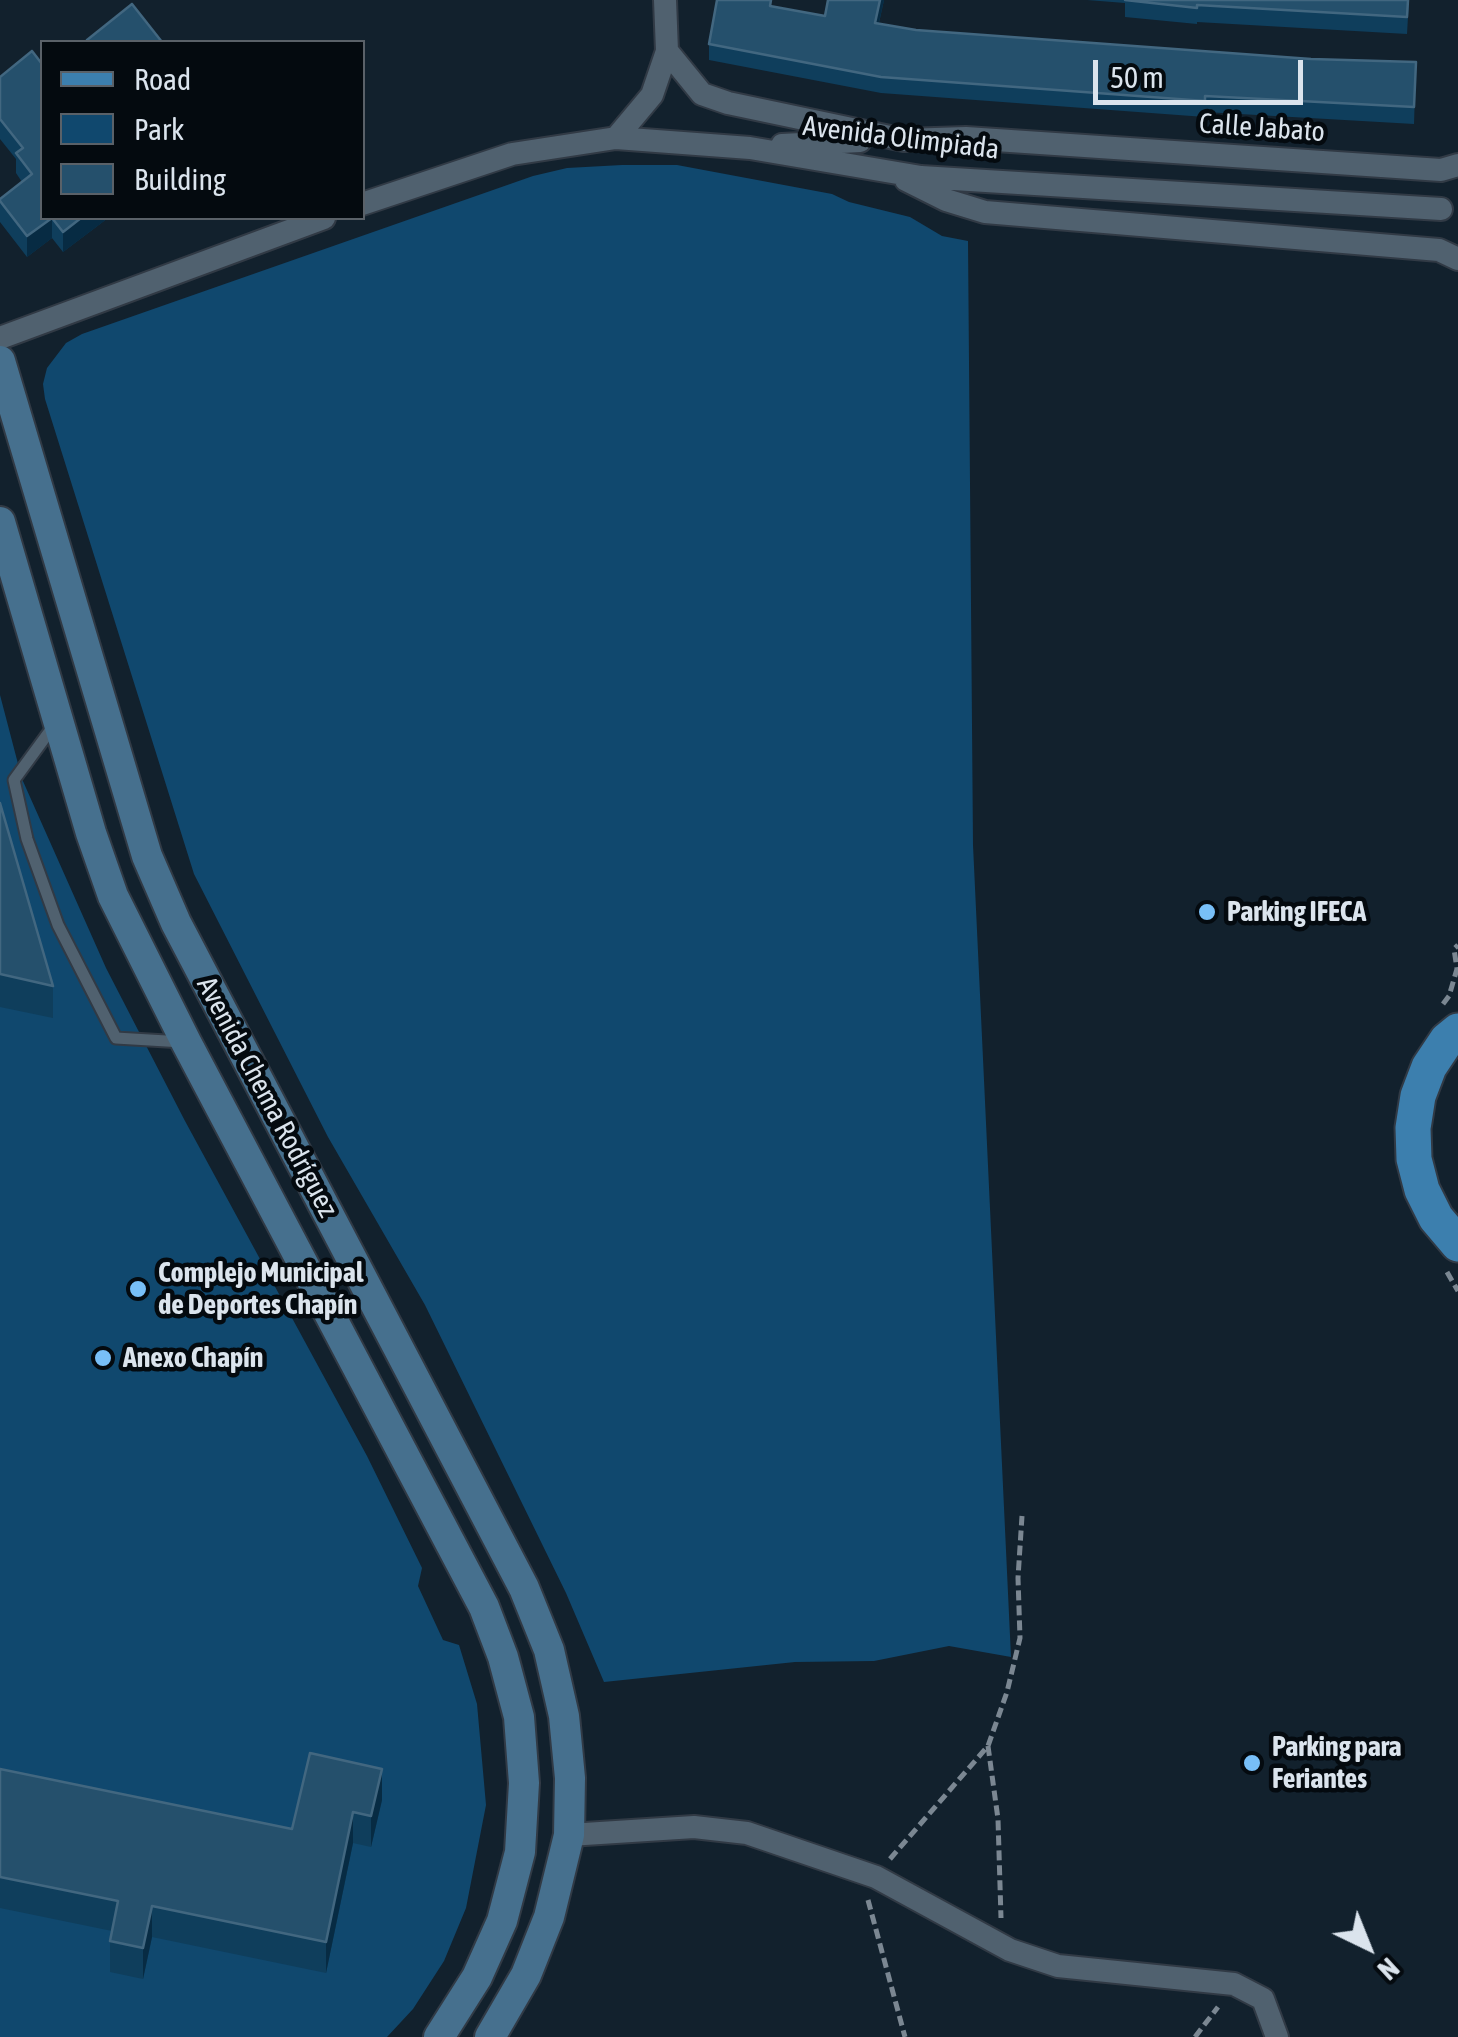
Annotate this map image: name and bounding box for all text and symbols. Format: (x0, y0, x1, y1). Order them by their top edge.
legend (40, 40, 365, 220)
scale bar (1098, 40, 1308, 102)
text: 50 m (1110, 60, 1164, 94)
text: Road (134, 62, 191, 96)
street label: Calle Jabato (1198, 107, 1326, 149)
street label: Avenida Olimpiada (801, 109, 1001, 167)
text: Park (134, 112, 184, 146)
text: Building (134, 162, 226, 196)
place label: Parking IFECA (1227, 895, 1366, 929)
marker: Parking IFECA (1196, 901, 1218, 923)
street label: Avenida Chema Rodríguez (189, 971, 345, 1223)
place label: Complejo Municipal de Deportes Chapín (158, 1256, 363, 1322)
marker: Complejo Municipal de Deportes Chapín (127, 1278, 149, 1300)
place label: Anexo Chapín (123, 1341, 263, 1375)
marker: Anexo Chapín (92, 1347, 114, 1369)
place label: Parking para Feriantes (1272, 1730, 1402, 1796)
marker: Parking para Feriantes (1241, 1752, 1263, 1774)
north arrow (1318, 1897, 1418, 1997)
text: N (1372, 1952, 1405, 1986)

